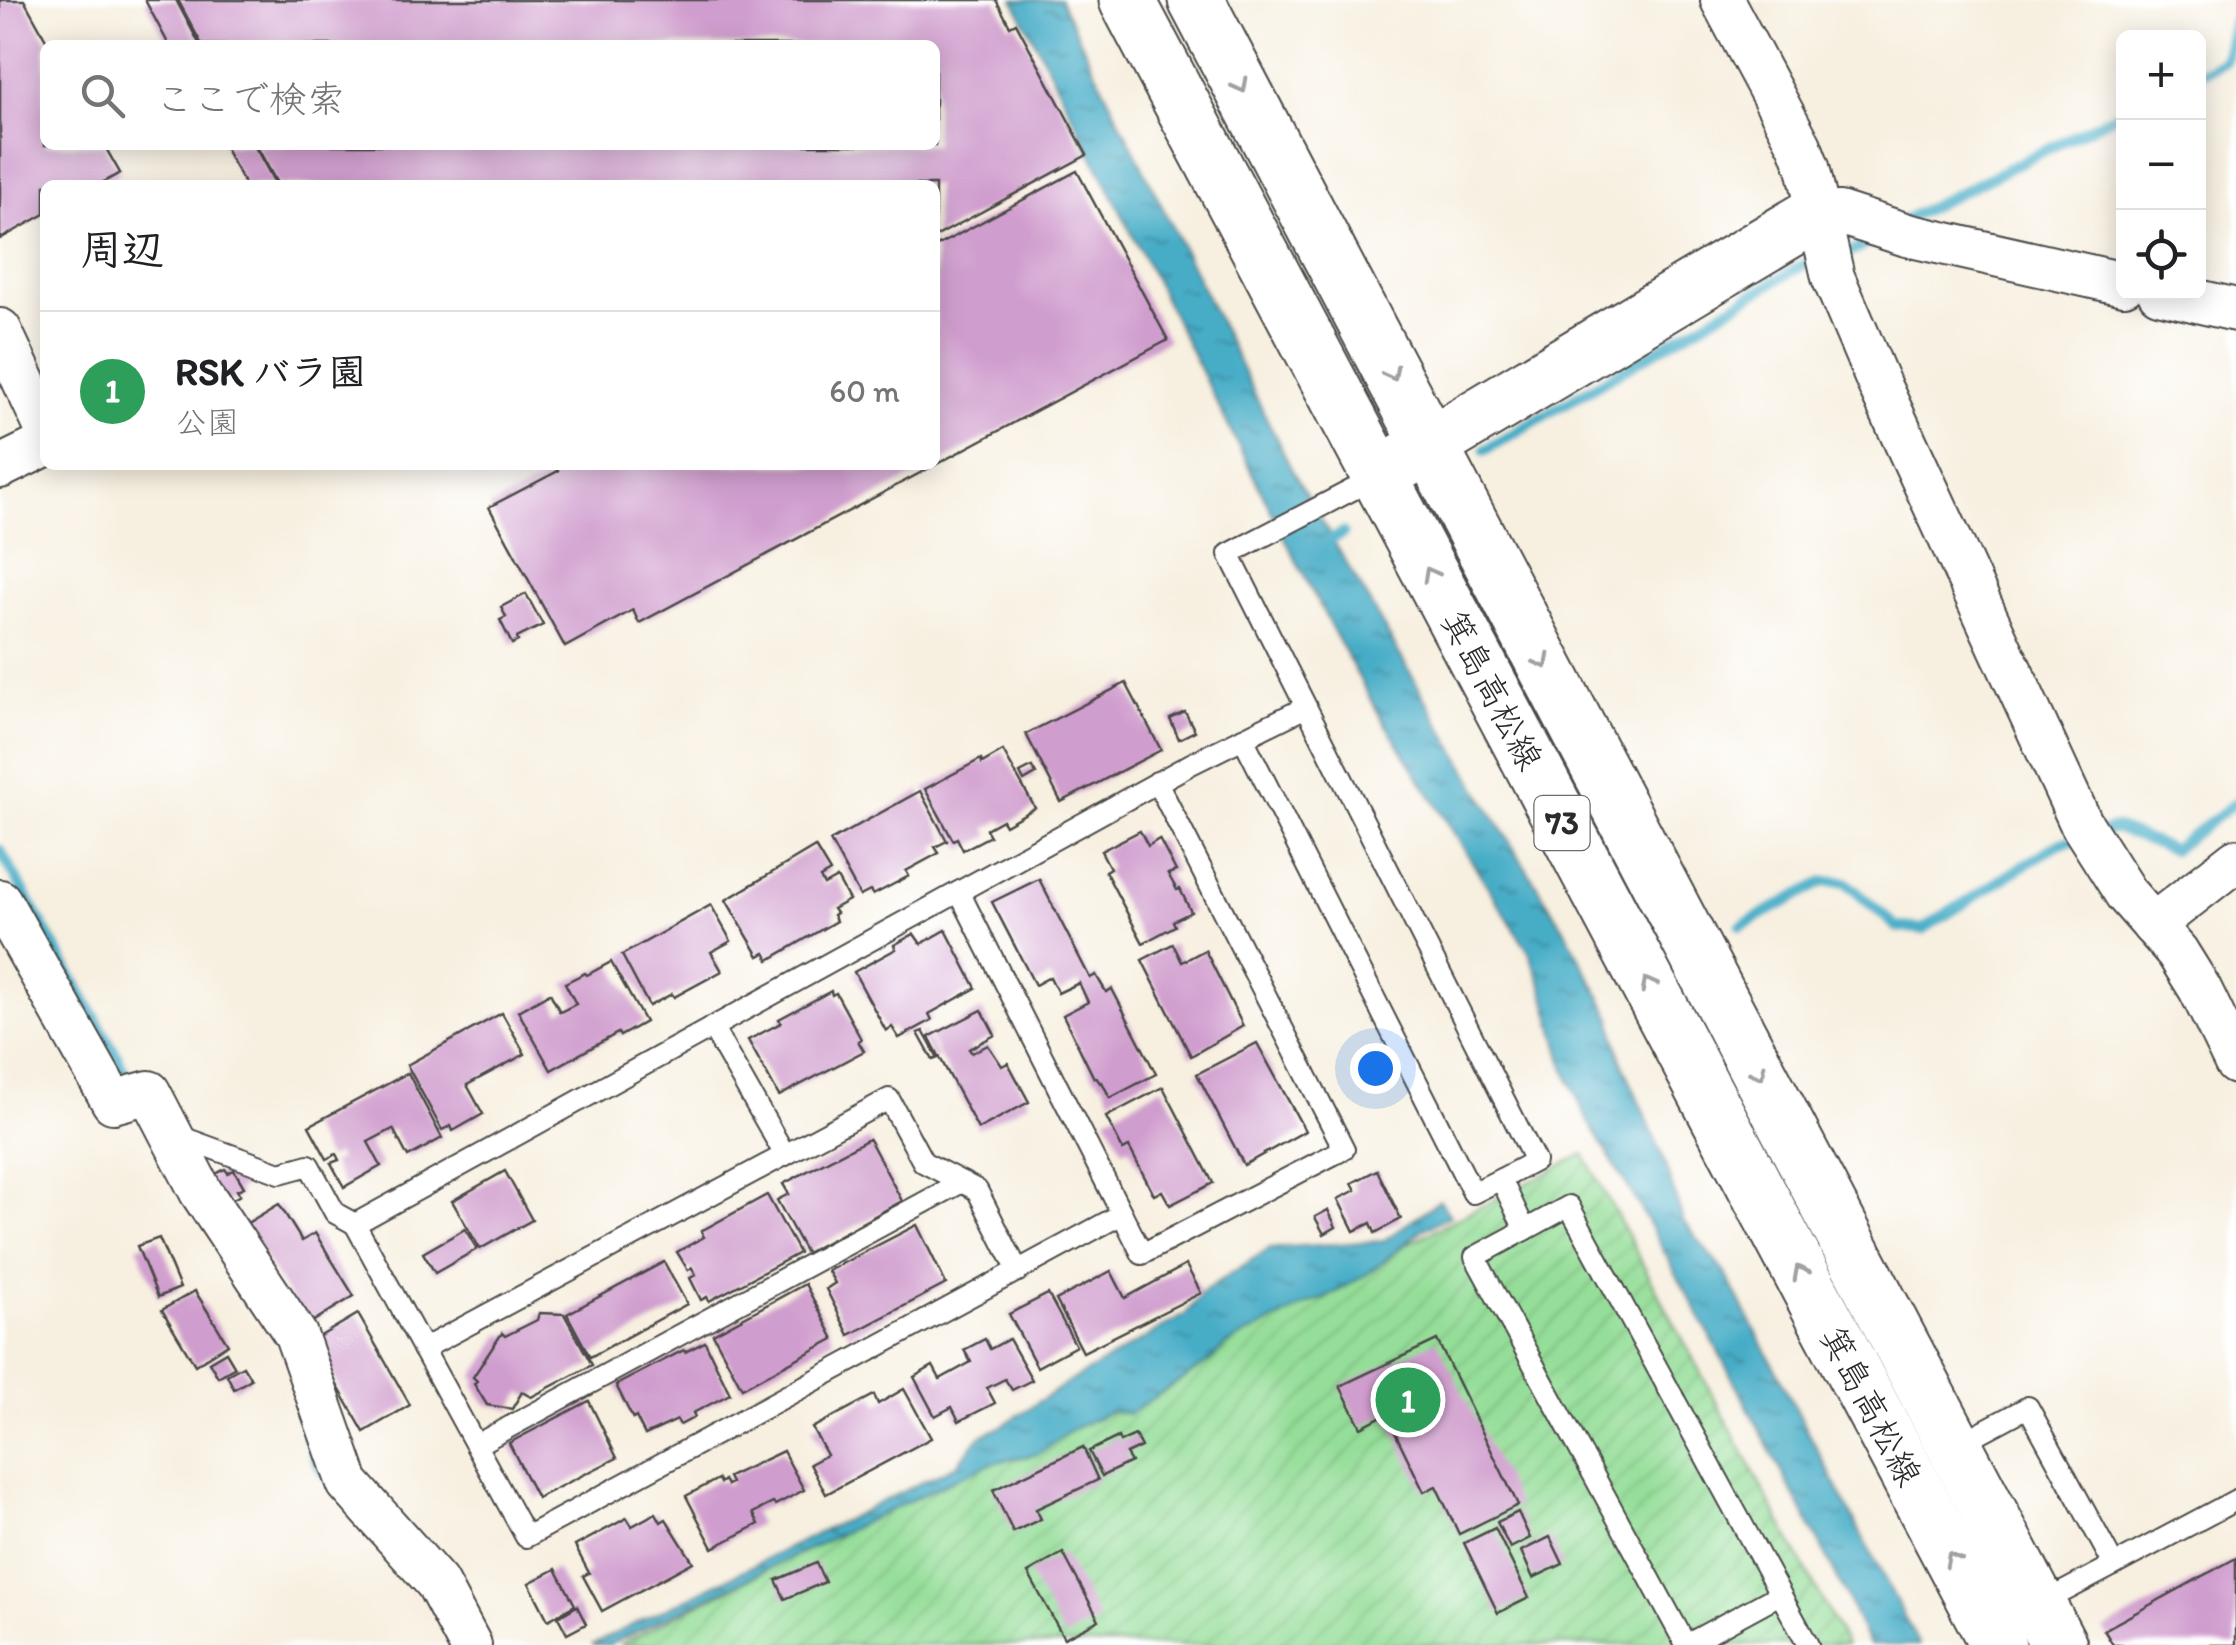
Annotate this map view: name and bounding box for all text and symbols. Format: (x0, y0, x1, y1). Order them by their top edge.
map controls (2116, 30, 2206, 300)
button: + (2116, 30, 2206, 120)
search box (40, 40, 940, 150)
icon: search (75, 68, 130, 123)
text: ここで検索 (155, 76, 345, 122)
one-way arrow (1229, 76, 1248, 94)
button: − (2116, 120, 2206, 210)
button: locate (2116, 210, 2206, 300)
text: 周辺 (80, 224, 164, 275)
text: RSK バラ園 (175, 349, 366, 395)
one-way arrow (1380, 364, 1399, 382)
text: 1 (105, 372, 120, 410)
text: 60 m (829, 372, 900, 410)
text: 公園 (175, 403, 239, 441)
one-way arrow (1423, 566, 1442, 584)
street label: 箕島高松線 (1432, 603, 1552, 777)
one-way arrow (1531, 651, 1550, 669)
road number: 73 (1534, 796, 1590, 850)
one-way arrow (1641, 977, 1660, 995)
your location (1350, 1043, 1401, 1094)
one-way arrow (1747, 1063, 1766, 1081)
one-way arrow (1793, 1264, 1812, 1282)
street label: 箕島高松線 (1811, 1319, 1931, 1493)
pin: 1 (1376, 1362, 1440, 1438)
one-way arrow (1945, 1551, 1964, 1569)

